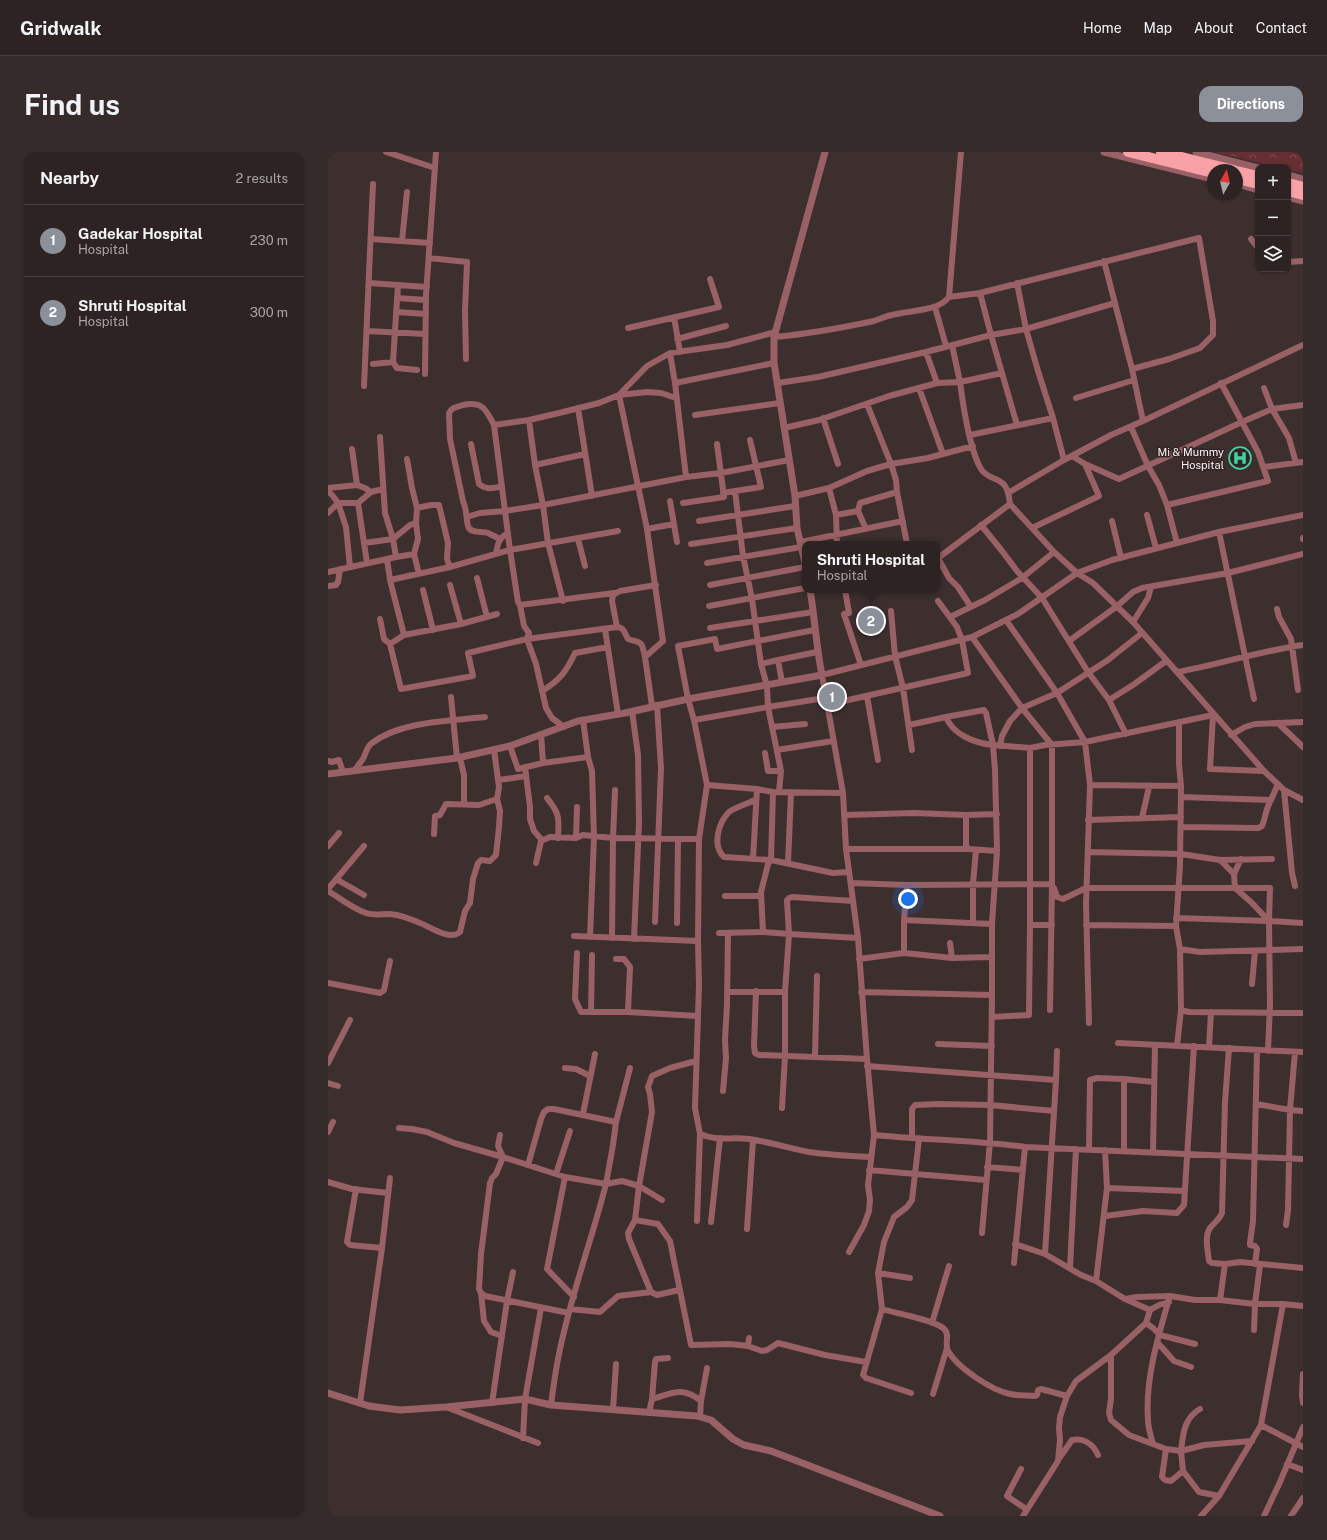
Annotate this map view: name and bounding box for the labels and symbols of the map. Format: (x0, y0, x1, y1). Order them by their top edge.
north arrow (1207, 164, 1243, 200)
hospital icon: Mi & Mummy Hospital (1227, 445, 1253, 471)
place label: Mi & Mummy Hospital (1157, 446, 1224, 471)
pin: 2 (858, 606, 884, 636)
pin: 1 (819, 682, 845, 712)
your location (898, 889, 918, 909)

